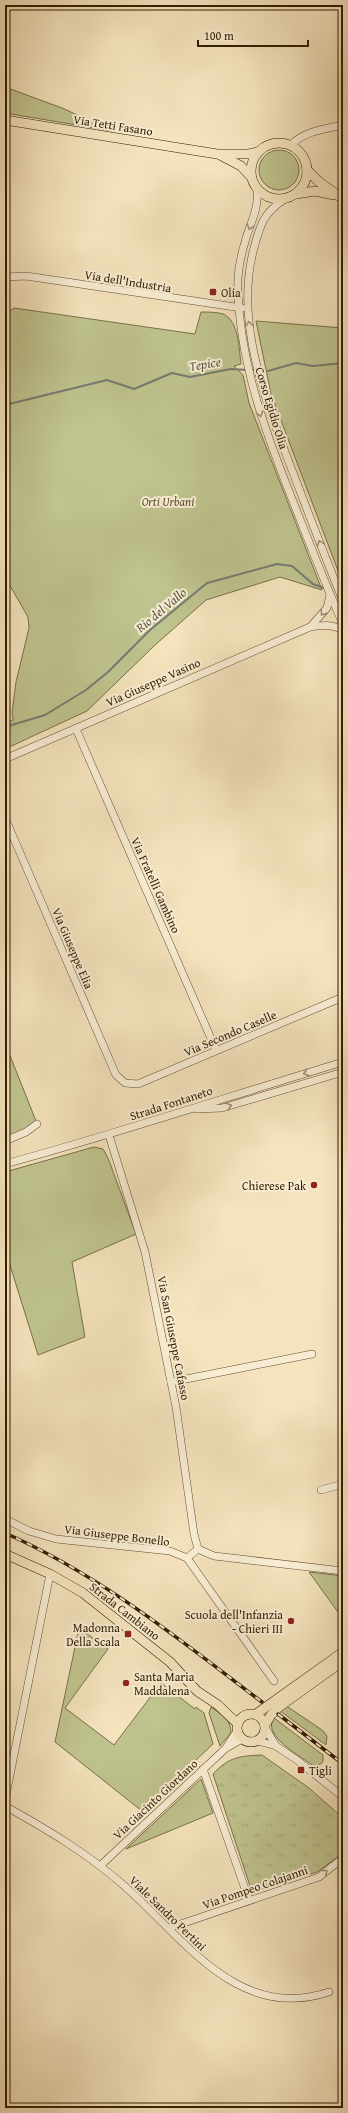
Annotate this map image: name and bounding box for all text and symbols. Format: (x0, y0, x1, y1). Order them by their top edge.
scale bar (198, 22, 308, 48)
text: 100 m (204, 27, 234, 44)
street label: Via Tetti Fasano (72, 110, 154, 140)
one-way arrow (246, 224, 255, 231)
street label: Via dell'Industria (83, 266, 173, 296)
place label: Olia (221, 284, 241, 301)
marker: Olia (208, 287, 218, 297)
one-way arrow (245, 321, 254, 328)
water label: Tepice (188, 352, 222, 376)
street label: Corso Egidio Olia (251, 365, 293, 451)
one-way arrow (255, 410, 264, 417)
park label: Orti Urbani (142, 493, 194, 510)
one-way arrow (317, 540, 325, 547)
water label: Rio del Vallo (131, 583, 191, 638)
one-way arrow (321, 608, 328, 615)
street label: Via Giuseppe Vasino (103, 654, 203, 710)
street label: Via Fratelli Gambino (127, 834, 185, 936)
street label: Via Giuseppe Elia (48, 905, 98, 991)
street label: Via Secondo Caselle (181, 1006, 279, 1060)
one-way arrow (302, 1068, 309, 1077)
street label: Strada Fontaneto (127, 1082, 215, 1124)
one-way arrow (225, 1102, 232, 1111)
place label: Chierese Pak (242, 1177, 307, 1194)
marker: Chierese Pak (309, 1180, 319, 1190)
street label: Via San Giuseppe Cafasso (154, 1274, 194, 1402)
street label: Via Giuseppe Bonello (63, 1520, 171, 1550)
street label: Strada Cambiano (86, 1578, 164, 1644)
place label: Scuola dell'Infanzia - Chieri III (185, 1606, 283, 1637)
marker: Scuola dell'Infanzia - Chieri III (286, 1616, 296, 1626)
place label: Madonna Della Scala (66, 1619, 120, 1650)
marker: Madonna Della Scala (123, 1629, 133, 1639)
place label: Santa Maria Maddalena (134, 1668, 195, 1699)
marker: Santa Maria Maddalena (121, 1678, 131, 1688)
street label: Via Giacinto Giordano (109, 1755, 201, 1843)
place label: Tigli (309, 1762, 332, 1779)
marker: Tigli (296, 1765, 306, 1775)
street label: Via Pompeo Colajanni (200, 1861, 310, 1913)
one-way arrow (320, 1870, 328, 1877)
street label: Viale Sandro Pertini (126, 1872, 211, 1955)

